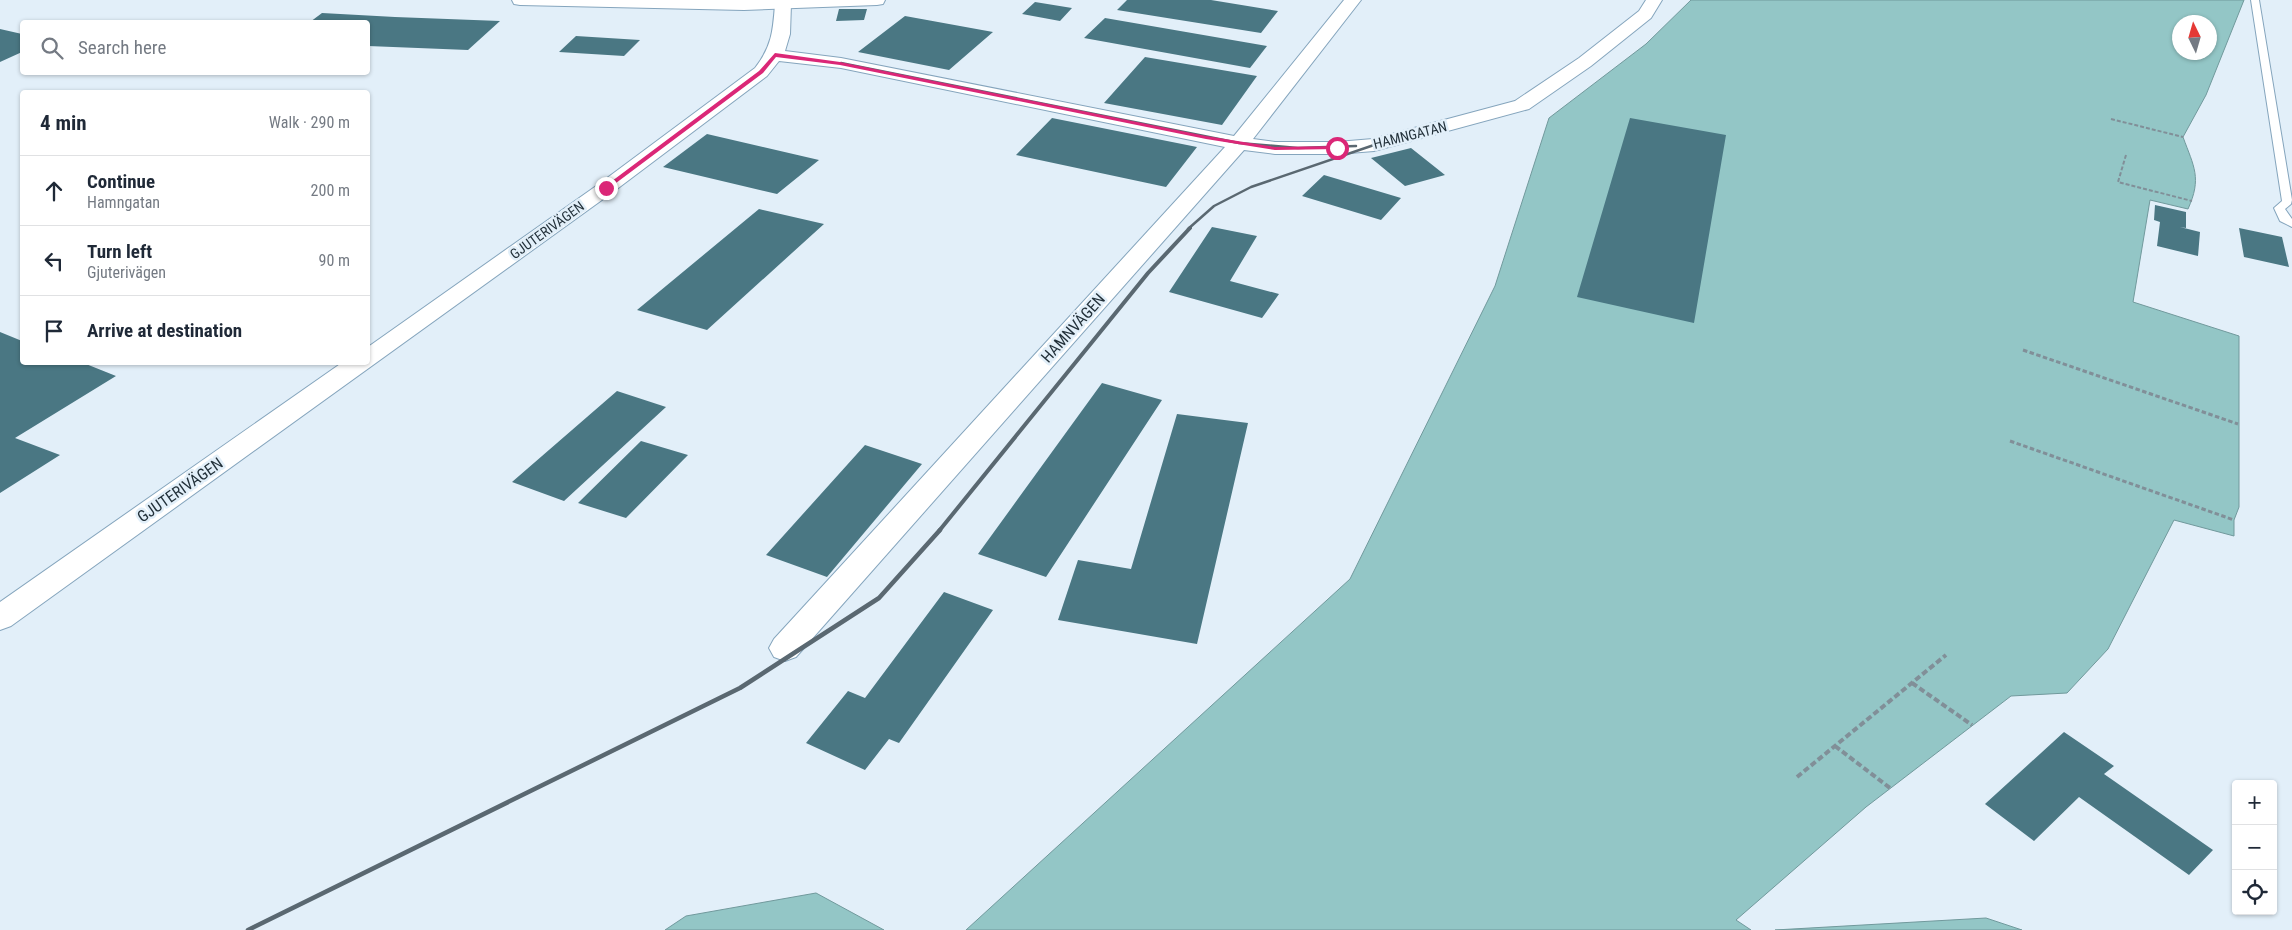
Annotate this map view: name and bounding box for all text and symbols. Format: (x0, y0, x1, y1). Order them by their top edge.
north arrow (2172, 15, 2217, 60)
search box (20, 20, 370, 75)
icon: search (38, 34, 66, 62)
text: Search here (78, 36, 166, 59)
text: 4 min (40, 111, 87, 135)
text: Walk · 290 m (269, 113, 350, 132)
street label: HAMNGATAN (1372, 118, 1448, 152)
route start (1326, 137, 1349, 160)
text: Continue (87, 170, 155, 193)
icon: ahead (40, 177, 68, 205)
route end (595, 177, 618, 200)
text: 200 m (311, 181, 350, 200)
text: Hamngatan (87, 193, 160, 212)
street label: GJUTERIVÄGEN (507, 198, 587, 262)
text: Turn left (87, 240, 152, 263)
icon: left (40, 247, 68, 275)
text: 90 m (318, 251, 350, 270)
text: Gjuterivägen (87, 263, 166, 282)
street label: HAMNVÄGEN (1037, 290, 1109, 366)
icon: arrive (40, 317, 68, 345)
text: Arrive at destination (87, 319, 242, 342)
street label: GJUTERIVÄGEN (134, 454, 226, 526)
map controls (2232, 780, 2277, 915)
button: + (2232, 780, 2277, 825)
button: − (2232, 825, 2277, 870)
button: locate (2232, 870, 2277, 915)

